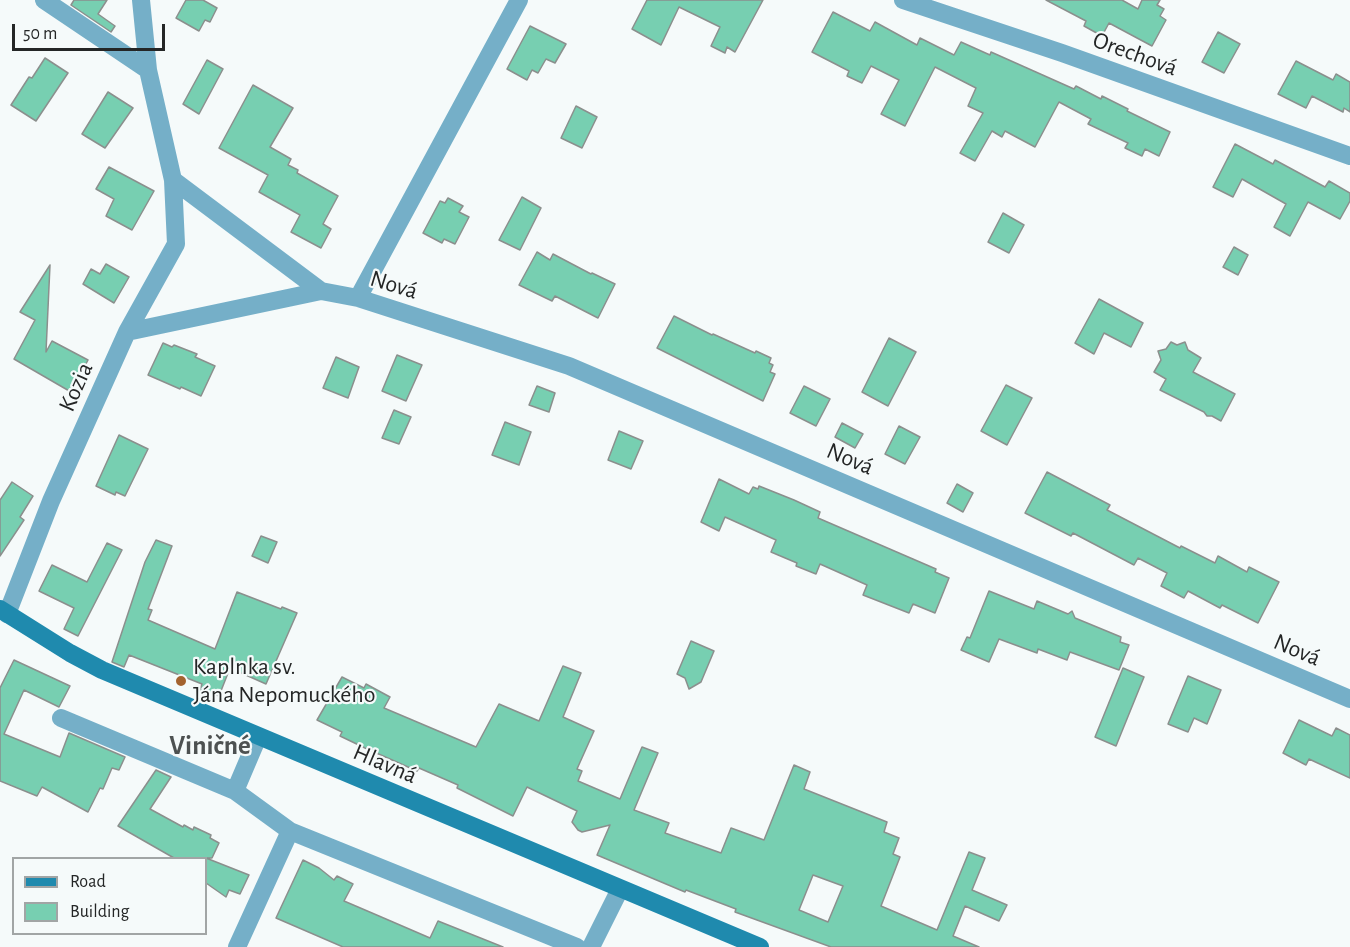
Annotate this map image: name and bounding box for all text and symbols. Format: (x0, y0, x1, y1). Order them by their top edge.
scale bar (15, 12, 168, 50)
text: 50 m (23, 25, 57, 43)
street label: Orechová (1089, 25, 1181, 83)
street label: Nová (367, 264, 421, 306)
street label: Kozia (53, 358, 99, 416)
street label: Nová (822, 436, 878, 482)
street label: Nová (1269, 627, 1325, 673)
place label: Kaplnka sv. Jána Nepomuckého (193, 653, 376, 709)
marker: Kaplnka sv. Jána Nepomuckého (174, 674, 188, 688)
district label: Viničné (169, 730, 251, 762)
street label: Hlavná (349, 738, 421, 790)
legend (12, 857, 207, 935)
text: Road (70, 873, 106, 891)
text: Building (70, 903, 129, 921)

